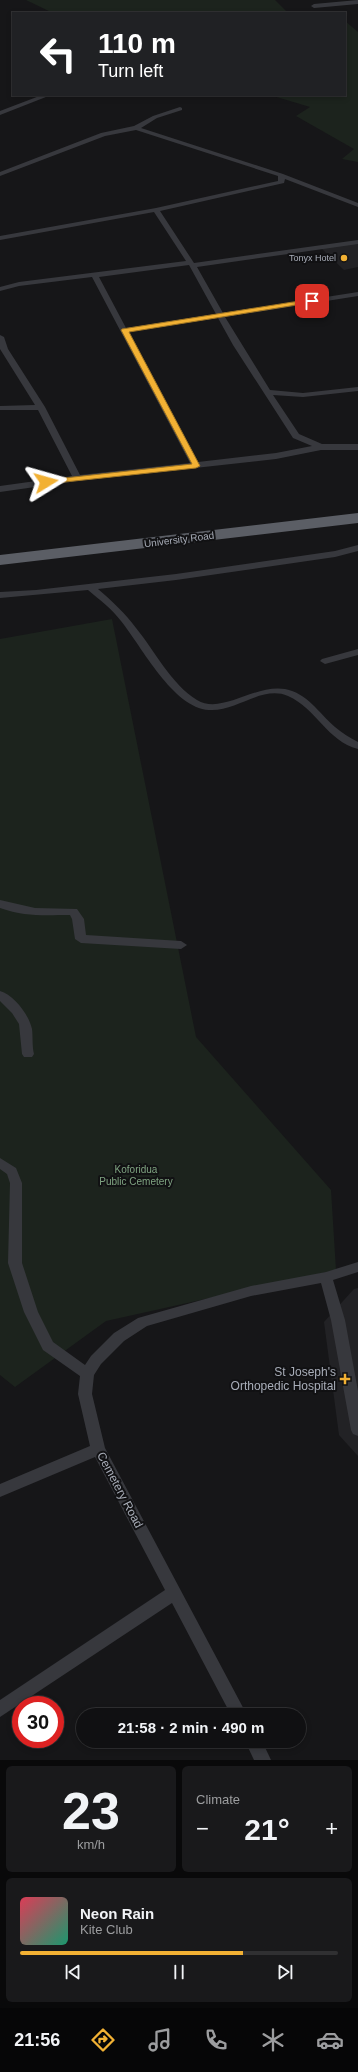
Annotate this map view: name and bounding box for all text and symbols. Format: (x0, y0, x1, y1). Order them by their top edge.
icon: left (32, 28, 84, 80)
text: 110 m (98, 28, 176, 59)
text: Turn left (98, 61, 163, 81)
place label: Tonyx Hotel (289, 253, 336, 263)
marker: Tonyx Hotel (339, 253, 349, 263)
pin (295, 284, 329, 318)
icon: arrive (301, 290, 323, 312)
position arrow (25, 461, 67, 503)
street label: University Road (143, 530, 215, 549)
park label: Koforidua Public Cemetery (99, 1164, 173, 1187)
place label: St Joseph's Orthopedic Hospital (231, 1365, 336, 1393)
marker: St Joseph's Orthopedic Hospital (339, 1373, 351, 1385)
street label: Cemetery Road (94, 1450, 146, 1530)
speed limit sign: 30 (12, 1696, 64, 1748)
text: 21:58 · 2 min · 490 m (118, 1719, 264, 1736)
text: 23 (62, 1782, 120, 1840)
text: Climate (196, 1792, 240, 1807)
text: 21° (244, 1813, 290, 1846)
text: − (196, 1816, 209, 1841)
text: + (325, 1816, 338, 1841)
text: km/h (77, 1837, 105, 1852)
text: Neon Rain (80, 1905, 154, 1922)
text: Kite Club (80, 1922, 133, 1937)
icon: previous (62, 1961, 84, 1983)
icon: pause (168, 1961, 190, 1983)
icon: next (274, 1961, 296, 1983)
icon: directions (89, 2026, 117, 2054)
icon: music (146, 2026, 174, 2054)
icon: phone (202, 2026, 230, 2054)
icon: climate (259, 2026, 287, 2054)
icon: car (316, 2026, 344, 2054)
text: 21:56 (14, 2030, 60, 2050)

